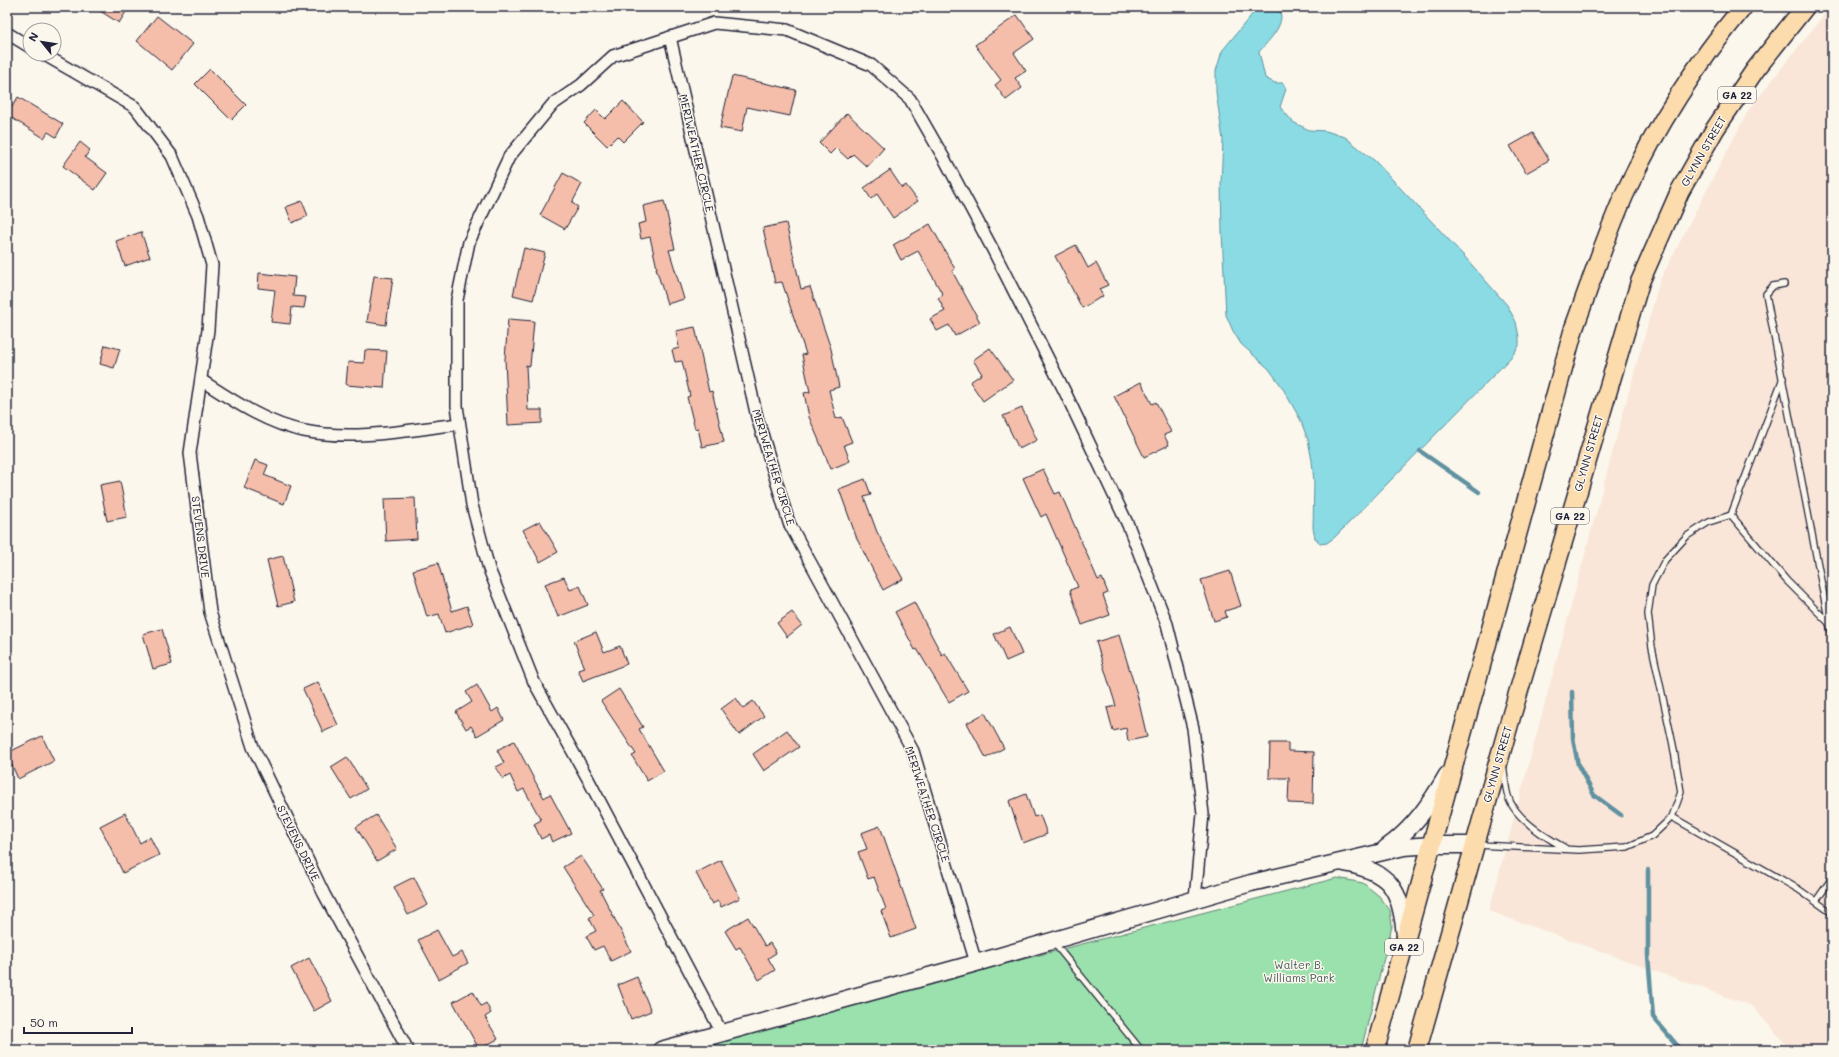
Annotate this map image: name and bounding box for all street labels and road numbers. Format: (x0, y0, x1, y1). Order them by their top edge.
road number: GA 22 (1718, 87, 1756, 103)
street label: MERIWEATHER CIRCLE (676, 92, 718, 214)
street label: GLYNN STREET (1677, 113, 1729, 189)
street label: MERIWEATHER CIRCLE (749, 407, 799, 527)
street label: GLYNN STREET (1570, 413, 1606, 493)
street label: STEVENS DRIVE (189, 495, 213, 579)
road number: GA 22 (1551, 508, 1589, 524)
street label: GLYNN STREET (1479, 724, 1515, 804)
street label: MERIWEATHER CIRCLE (902, 744, 954, 864)
street label: STEVENS DRIVE (274, 803, 324, 883)
road number: GA 22 (1385, 939, 1423, 955)

